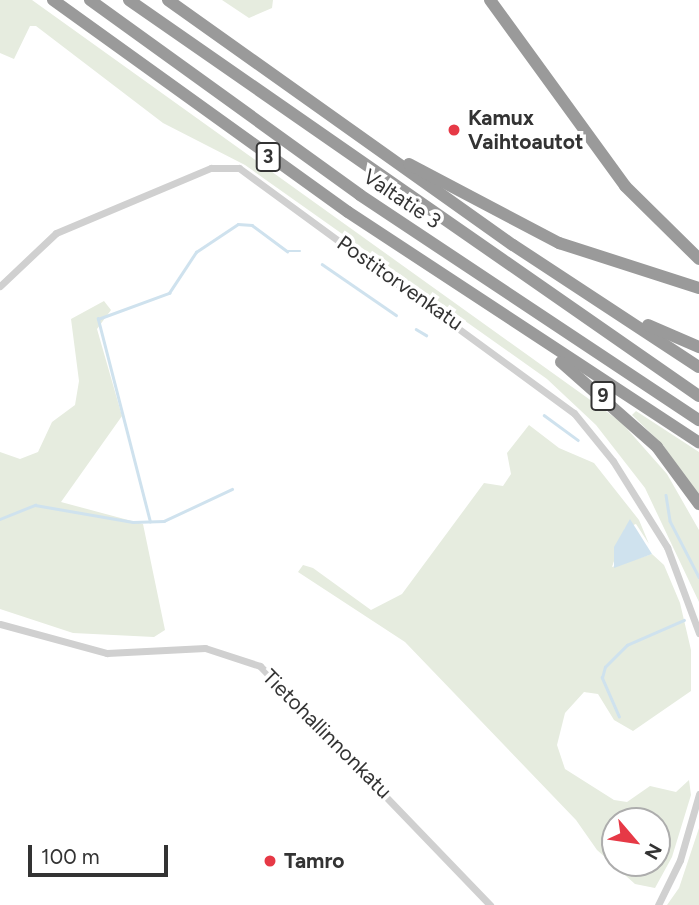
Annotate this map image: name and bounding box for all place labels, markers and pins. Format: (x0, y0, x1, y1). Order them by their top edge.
place label: Kamux Vaihtoautot (468, 105, 583, 155)
marker: Kamux Vaihtoautot (446, 122, 462, 138)
place label: Tamro (284, 848, 345, 874)
marker: Tamro (262, 853, 278, 869)

